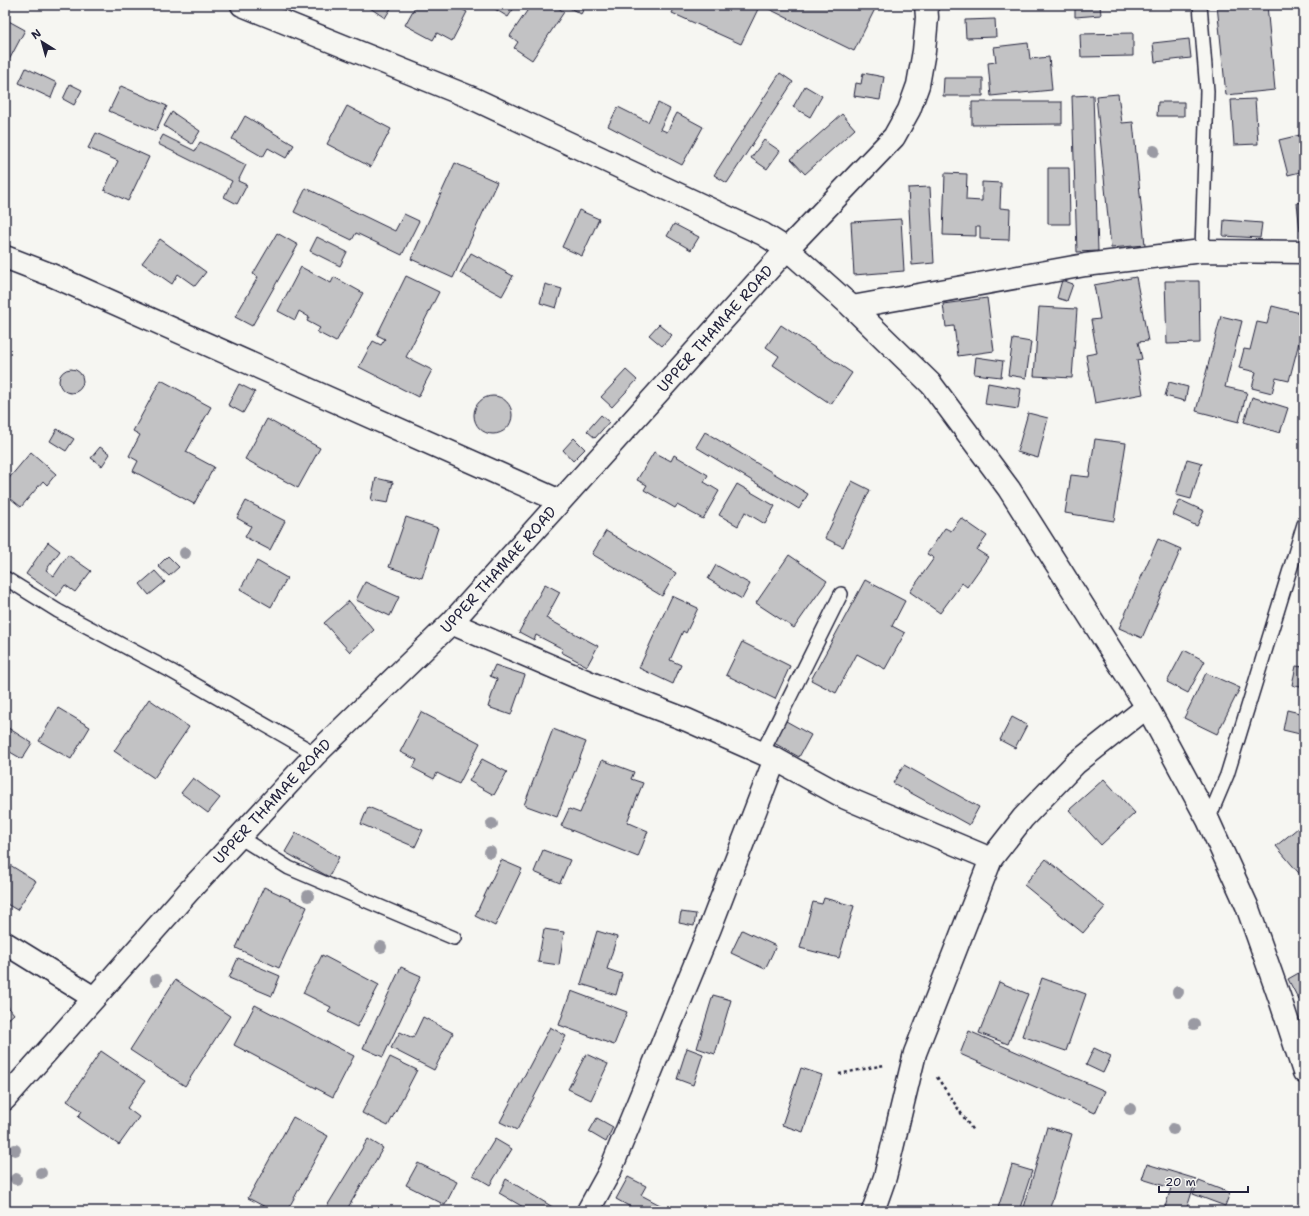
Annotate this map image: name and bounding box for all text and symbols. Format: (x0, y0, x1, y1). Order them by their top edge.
north arrow (22, 22, 62, 62)
text: N (28, 26, 45, 43)
street label: UPPER THAMAE ROAD (653, 261, 778, 397)
street label: UPPER THAMAE ROAD (436, 502, 561, 638)
street label: UPPER THAMAE ROAD (209, 735, 336, 868)
scale bar (1159, 1168, 1248, 1194)
text: 20 m (1165, 1174, 1196, 1190)

